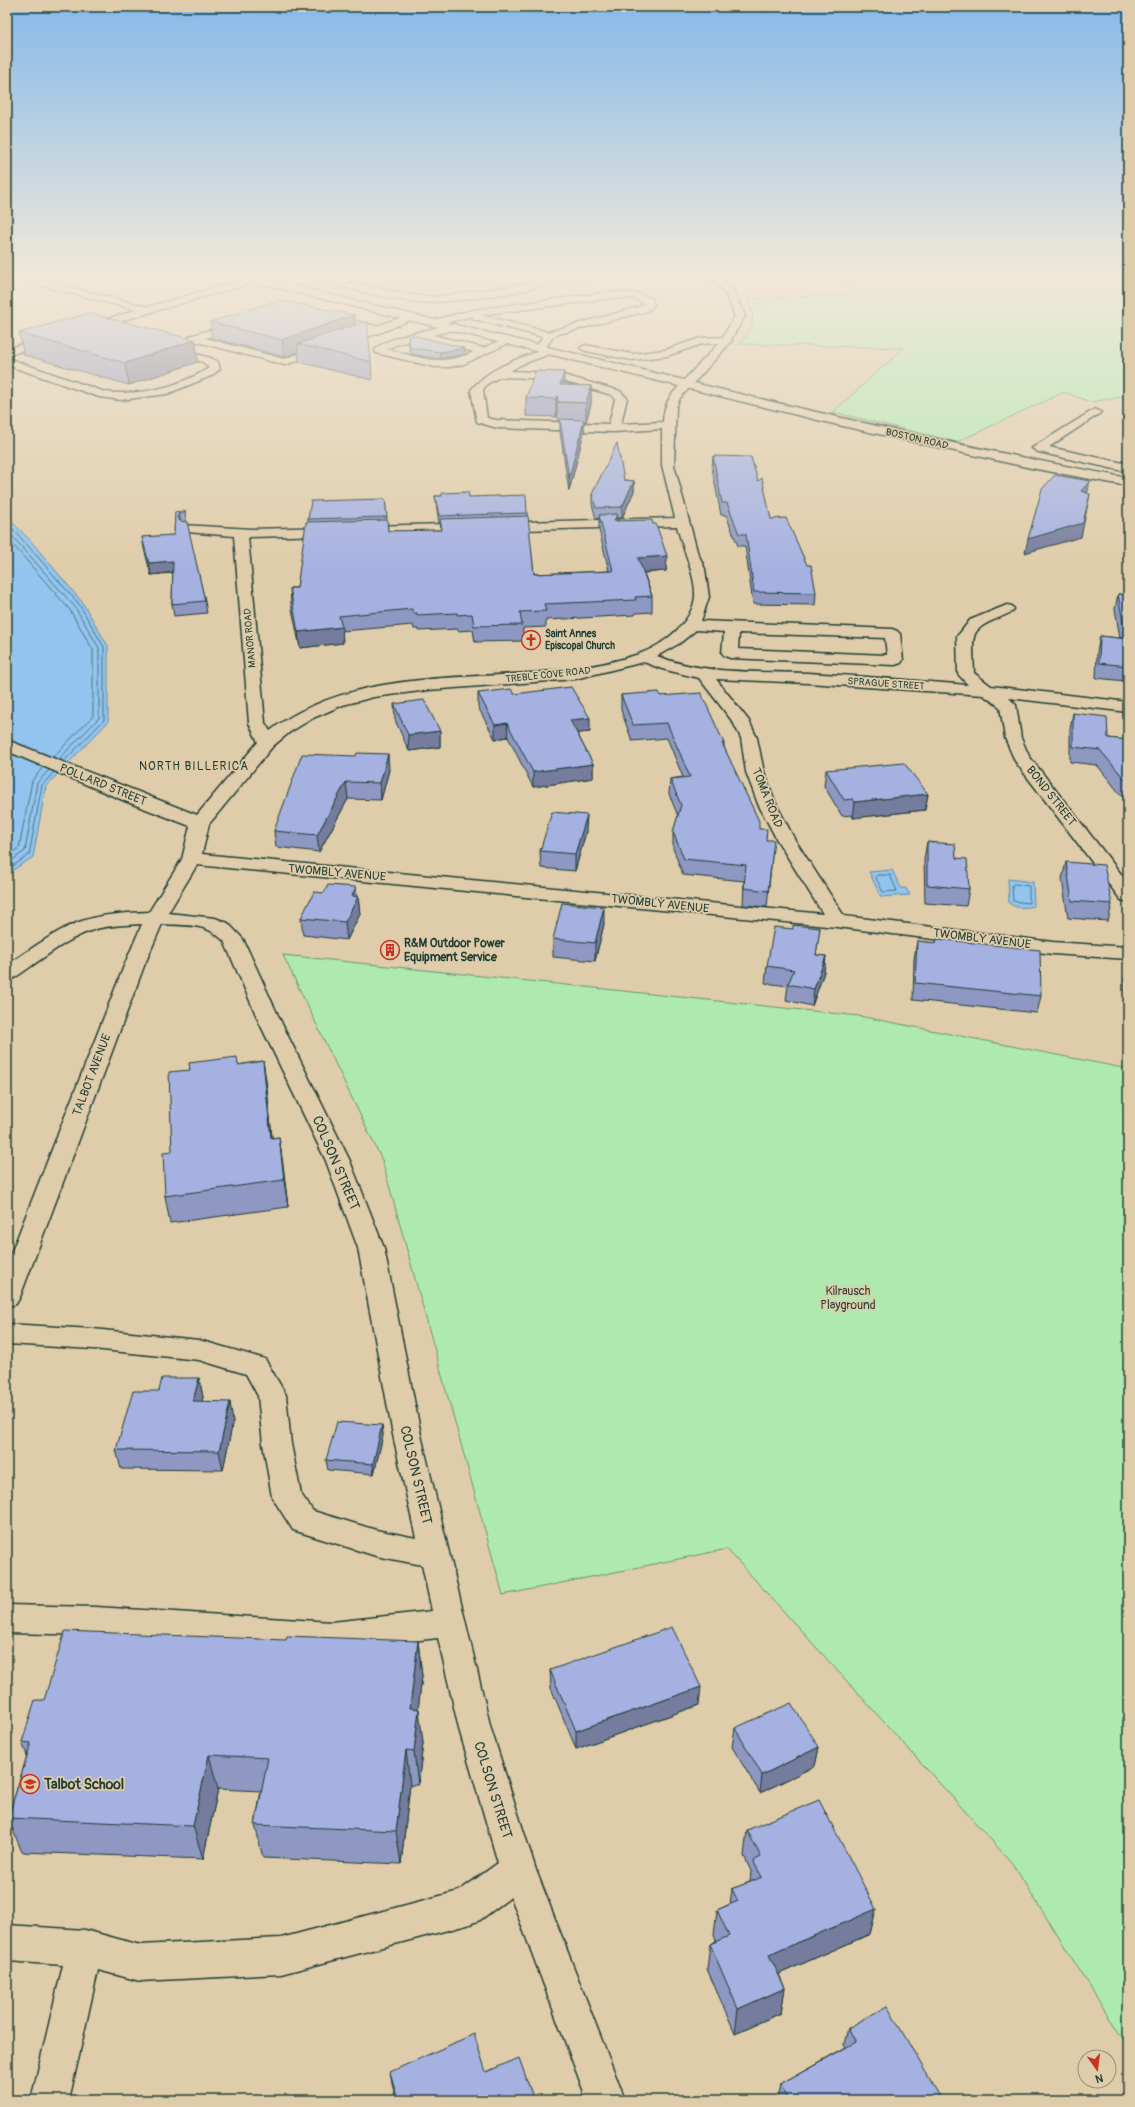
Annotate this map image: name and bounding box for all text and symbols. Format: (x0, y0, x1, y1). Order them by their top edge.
street label: BOSTON ROAD (885, 426, 949, 452)
street label: MANOR ROAD (241, 608, 259, 668)
place label: Saint Annes Episcopal Church (545, 628, 615, 652)
church icon: Saint Annes Episcopal Church (520, 629, 542, 651)
street label: TREBLE COVE ROAD (505, 665, 591, 685)
street label: SPRAGUE STREET (847, 675, 925, 693)
district label: NORTH BILLERICA (139, 759, 249, 774)
street label: POLLARD STREET (57, 761, 149, 809)
street label: BOND STREET (1023, 763, 1079, 829)
street label: TOMA ROAD (748, 766, 786, 831)
street label: TWOMBLY AVENUE (287, 861, 387, 885)
street label: TWOMBLY AVENUE (610, 891, 710, 917)
street label: TWOMBLY AVENUE (932, 926, 1032, 952)
place label: R&M Outdoor Power Equipment Service (404, 936, 506, 965)
building icon: R&M Outdoor Power Equipment Service (379, 939, 401, 961)
street label: TALBOT AVENUE (69, 1032, 115, 1118)
street label: COLSON STREET (308, 1113, 364, 1213)
park label: Kilrausch Playground (820, 1284, 876, 1313)
street label: COLSON STREET (396, 1424, 436, 1526)
street label: COLSON STREET (470, 1739, 516, 1841)
school or university icon: Talbot School (19, 1773, 41, 1795)
place label: Talbot School (43, 1776, 124, 1793)
north arrow (1077, 2049, 1117, 2089)
text: N (1094, 2071, 1104, 2086)

